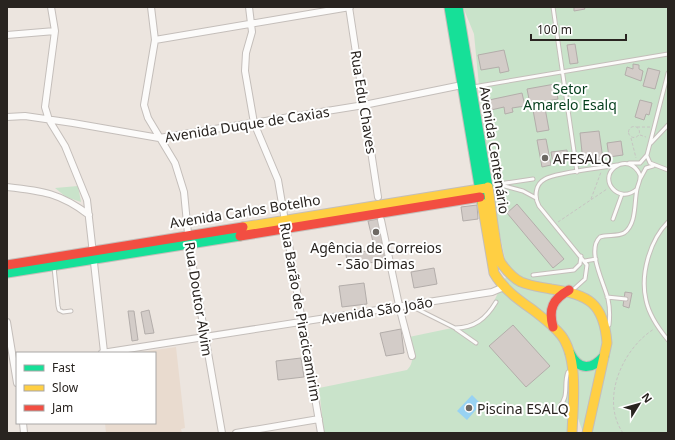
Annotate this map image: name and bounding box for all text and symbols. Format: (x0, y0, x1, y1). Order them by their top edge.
scale bar (531, 16, 626, 42)
text: 100 m (537, 21, 572, 38)
street label: Rua Edu Chaves (346, 49, 382, 155)
park label: Setor Amarelo Esalq (523, 79, 617, 114)
street label: Avenida Centenário (476, 85, 514, 215)
street label: Avenida Duque de Caxias (163, 102, 331, 146)
place label: AFESALQ (553, 149, 612, 168)
marker: AFESALQ (540, 153, 550, 163)
street label: Avenida Carlos Botelho (168, 190, 322, 232)
street label: Rua Barão de Piracicamirim (276, 221, 326, 403)
marker: Agência de Correios - São Dimas (371, 227, 381, 237)
place label: Agência de Correios - São Dimas (310, 238, 442, 273)
street label: Rua Doutor Alvim (181, 240, 217, 358)
street label: Avenida São João (320, 292, 434, 328)
legend (16, 352, 156, 424)
text: Fast (52, 359, 76, 376)
text: Slow (52, 379, 79, 396)
north arrow (619, 384, 659, 424)
text: N (639, 390, 656, 406)
text: Jam (51, 399, 73, 416)
place label: Piscina ESALQ (477, 399, 569, 418)
marker: Piscina ESALQ (464, 403, 474, 413)

